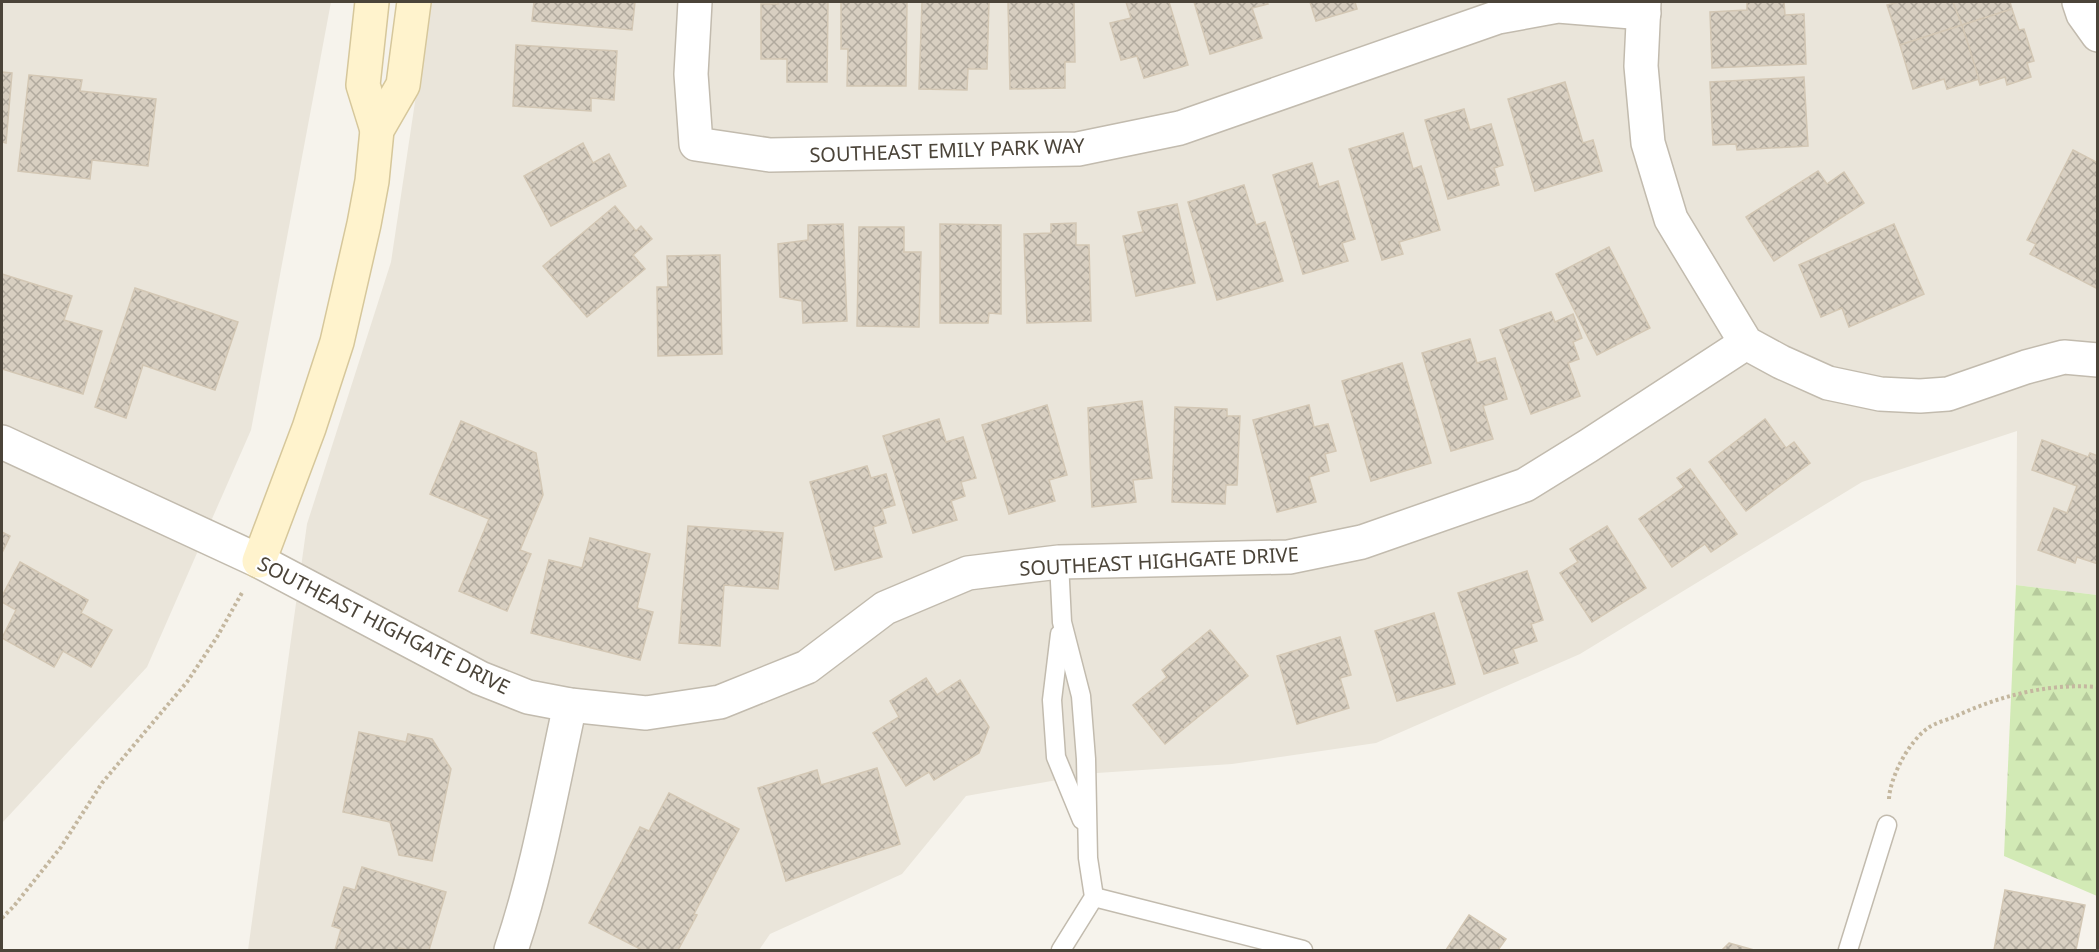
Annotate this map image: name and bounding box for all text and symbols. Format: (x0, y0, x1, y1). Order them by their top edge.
street label: SOUTHEAST EMILY PARK WAY (809, 132, 1086, 168)
street label: SOUTHEAST HIGHGATE DRIVE (1019, 540, 1299, 582)
street label: SOUTHEAST HIGHGATE DRIVE (253, 549, 515, 701)

